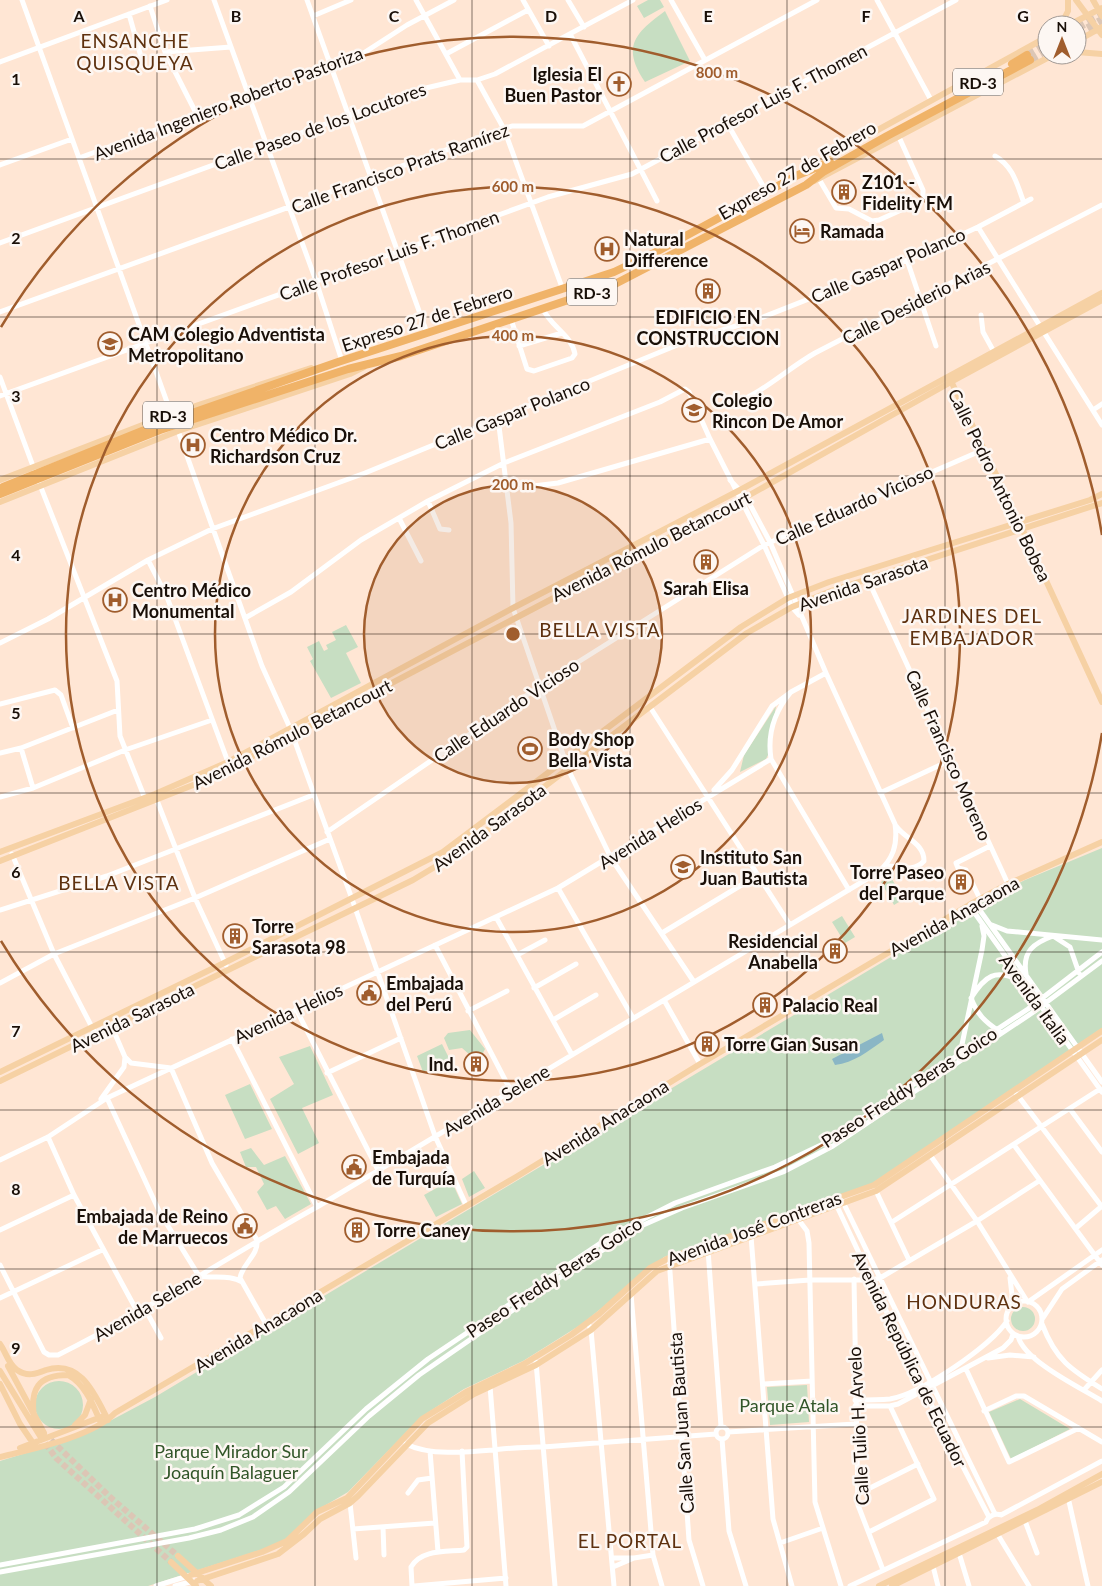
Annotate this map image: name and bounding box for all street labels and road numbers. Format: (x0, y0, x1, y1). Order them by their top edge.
street label: Calle Profesor Luis F. Thomen (655, 39, 871, 167)
street label: Avenida Ingeniero Roberto Pastoriza (90, 41, 366, 165)
road number: RD-3 (953, 68, 1003, 95)
street label: Calle Paseo de los Locutores (211, 77, 429, 175)
street label: Expreso 27 de Febrero (714, 116, 880, 224)
street label: Calle Francisco Prats Ramírez (288, 118, 512, 218)
street label: Calle Profesor Luis F. Thomen (276, 205, 502, 305)
street label: Calle Gaspar Polanco (807, 223, 969, 307)
street label: Calle Desiderio Arias (838, 255, 994, 349)
road number: RD-3 (567, 278, 617, 306)
street label: Expreso 27 de Febrero (339, 280, 515, 356)
street label: Calle Gaspar Polanco (431, 372, 593, 454)
street label: Calle Pedro Antonio Bobea (944, 385, 1056, 585)
road number: RD-3 (143, 402, 193, 428)
street label: Calle Eduardo Vicioso (772, 460, 936, 550)
street label: Avenida Rómulo Betancourt (548, 486, 755, 606)
street label: Avenida Sarasota (796, 551, 930, 615)
street label: Calle Eduardo Vicioso (429, 653, 583, 767)
street label: Calle Francisco Moreno (901, 666, 997, 844)
street label: Avenida Rómulo Betancourt (189, 674, 396, 794)
street label: Avenida Sarasota (428, 778, 550, 876)
street label: Avenida Helios (594, 792, 706, 873)
street label: Avenida Anacaona (885, 871, 1023, 961)
street label: Avenida Italia (995, 950, 1075, 1048)
street label: Avenida Sarasota (66, 977, 198, 1057)
street label: Avenida Helios (230, 978, 346, 1048)
street label: Paseo Freddy Beras Goico (817, 1022, 1001, 1152)
street label: Avenida Selene (439, 1060, 553, 1140)
street label: Avenida Anacaona (538, 1074, 672, 1170)
street label: Avenida José Contreras (664, 1186, 844, 1270)
street label: Paseo Freddy Beras Goico (462, 1212, 646, 1342)
street label: Avenida República de Ecuador (848, 1247, 972, 1471)
street label: Avenida Selene (89, 1266, 205, 1346)
street label: Avenida Anacaona (190, 1283, 326, 1377)
street label: Calle San Juan Bautista (664, 1331, 698, 1515)
street label: Calle Tulio H. Arvelo (843, 1346, 873, 1506)

